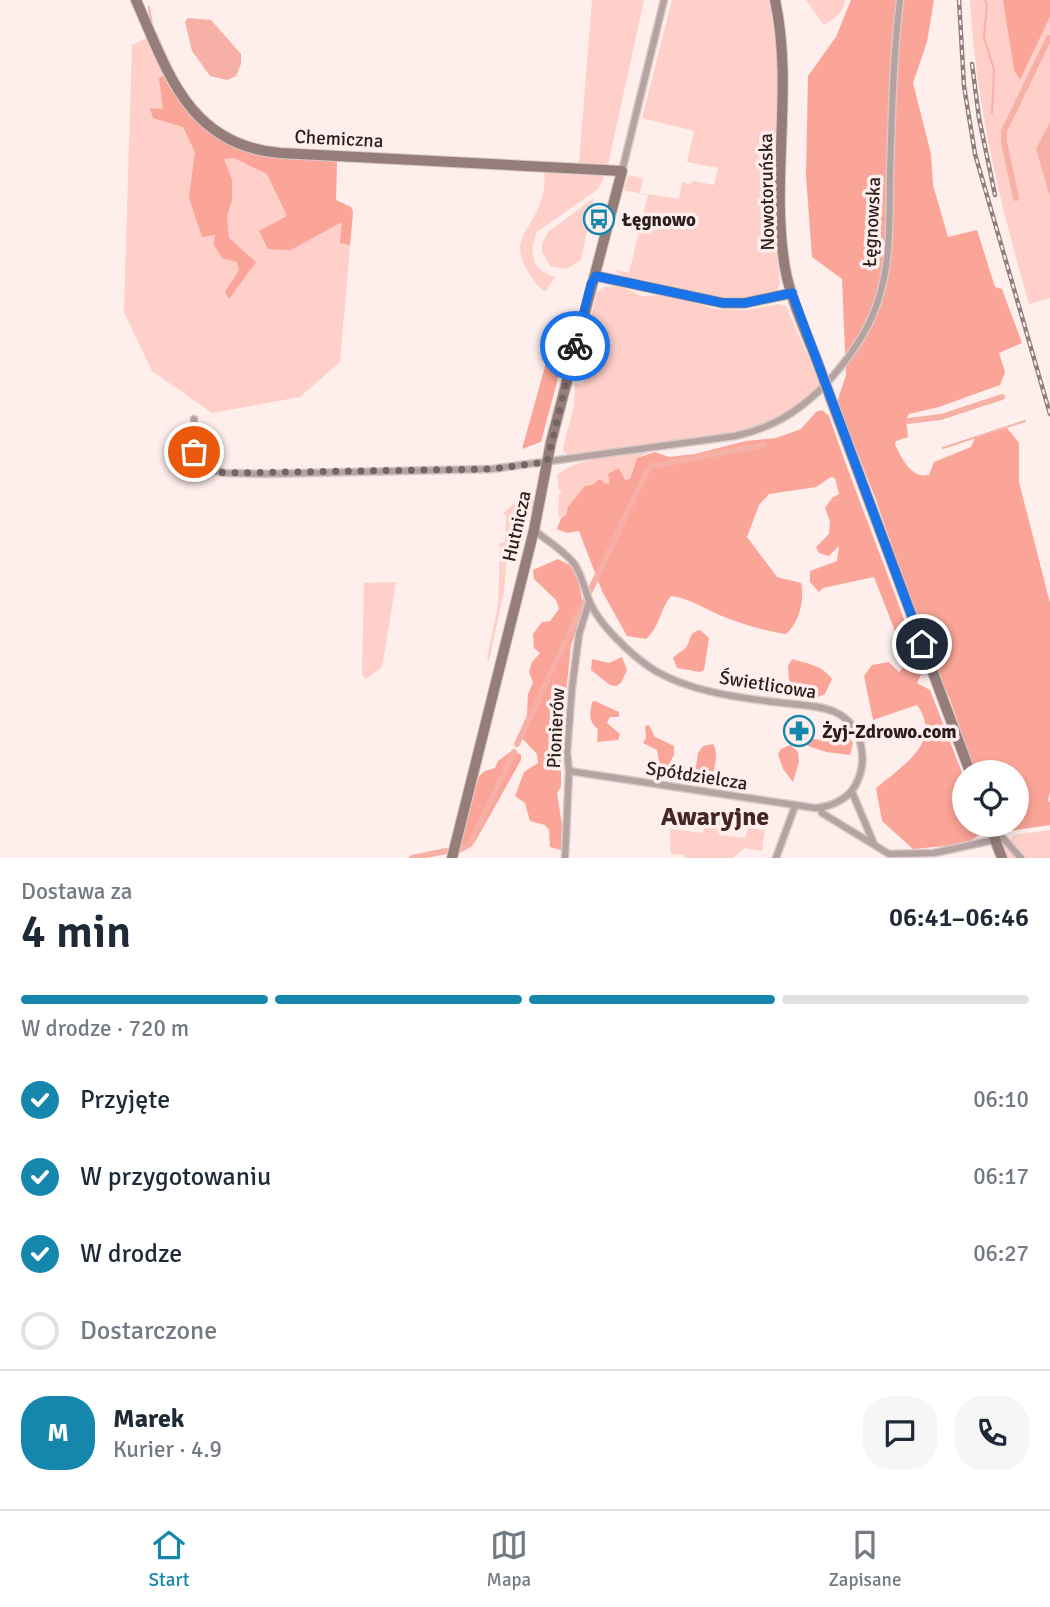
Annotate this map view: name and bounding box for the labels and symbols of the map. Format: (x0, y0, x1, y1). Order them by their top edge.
street label: Chemiczna (294, 125, 384, 153)
street label: Nowotoruńska (754, 133, 780, 251)
street label: Łęgnowska (858, 176, 886, 268)
bus stop icon: Łęgnowo (582, 202, 616, 236)
place label: Łęgnowo (621, 208, 696, 232)
courier (540, 311, 610, 381)
pin (164, 422, 224, 482)
street label: Hutnicza (497, 488, 537, 564)
pin (892, 614, 952, 674)
street label: Świetlicowa (718, 665, 818, 704)
street label: Pionierów (542, 687, 570, 769)
pharmacy icon: Żyj-Zdrowo.com (782, 714, 816, 748)
place label: Żyj-Zdrowo.com (822, 720, 957, 744)
street label: Spółdzielcza (644, 756, 749, 796)
district label: Awaryjne (661, 801, 769, 833)

